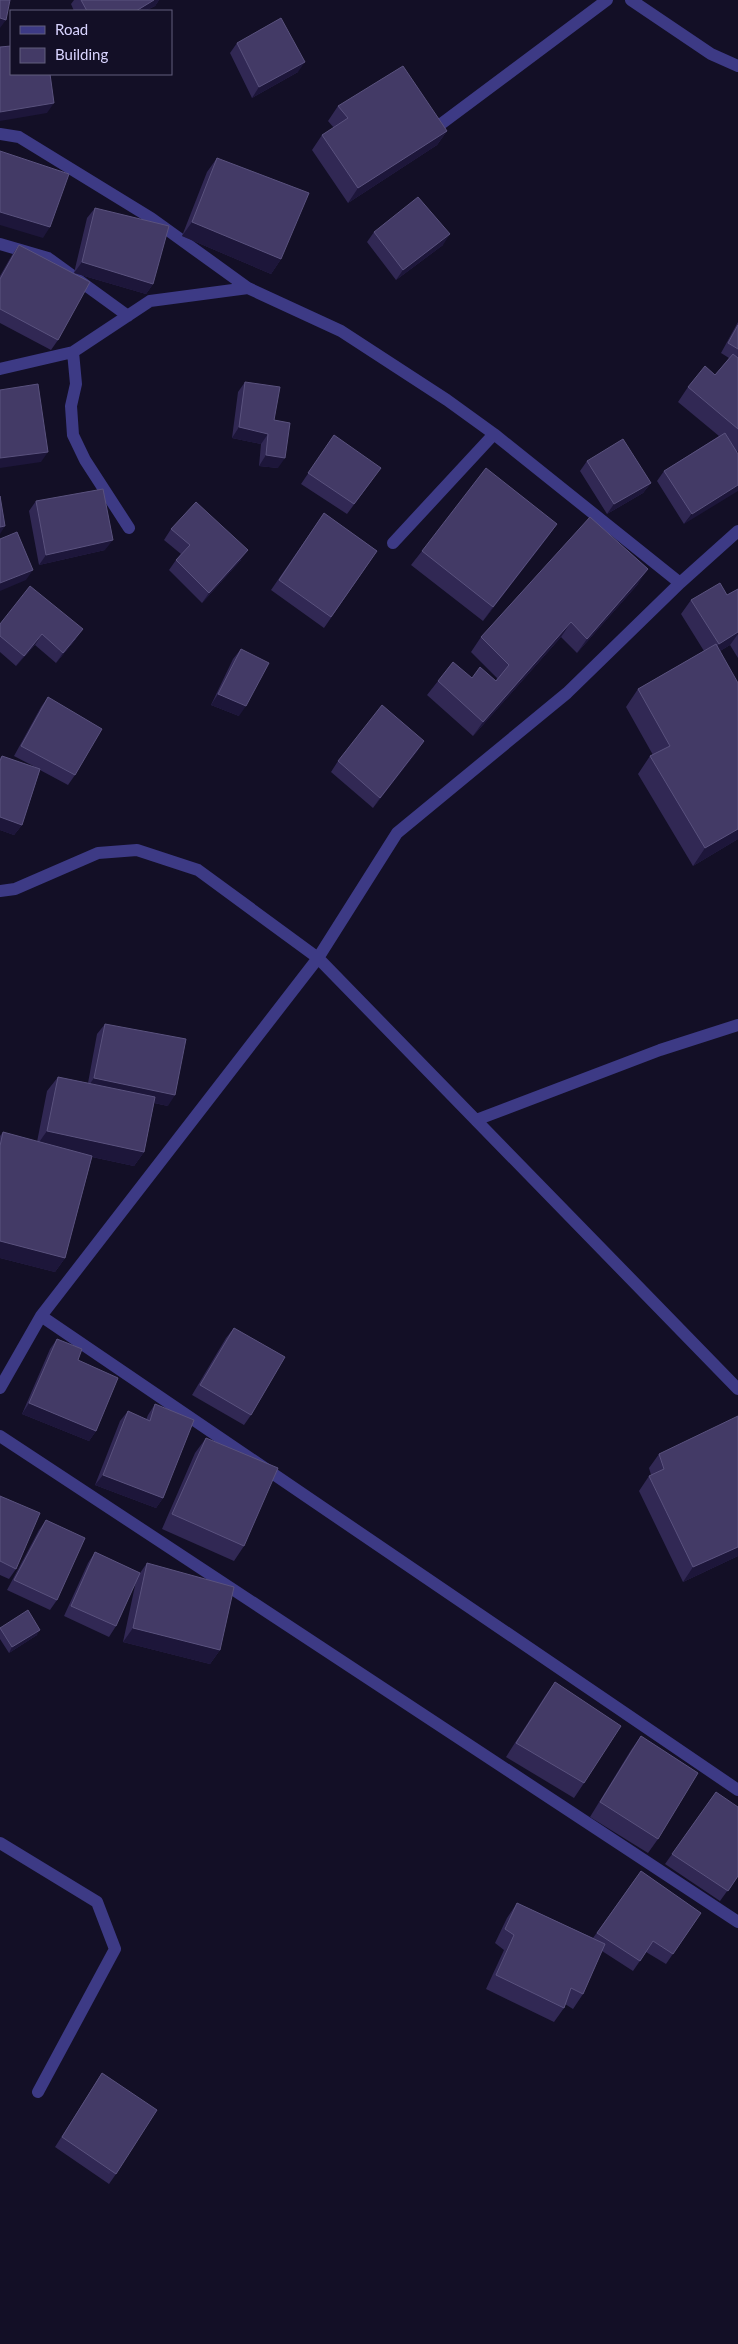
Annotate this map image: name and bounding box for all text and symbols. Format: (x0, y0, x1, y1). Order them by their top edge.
legend (10, 10, 172, 75)
text: Road (55, 20, 88, 38)
text: Building (55, 45, 108, 63)

